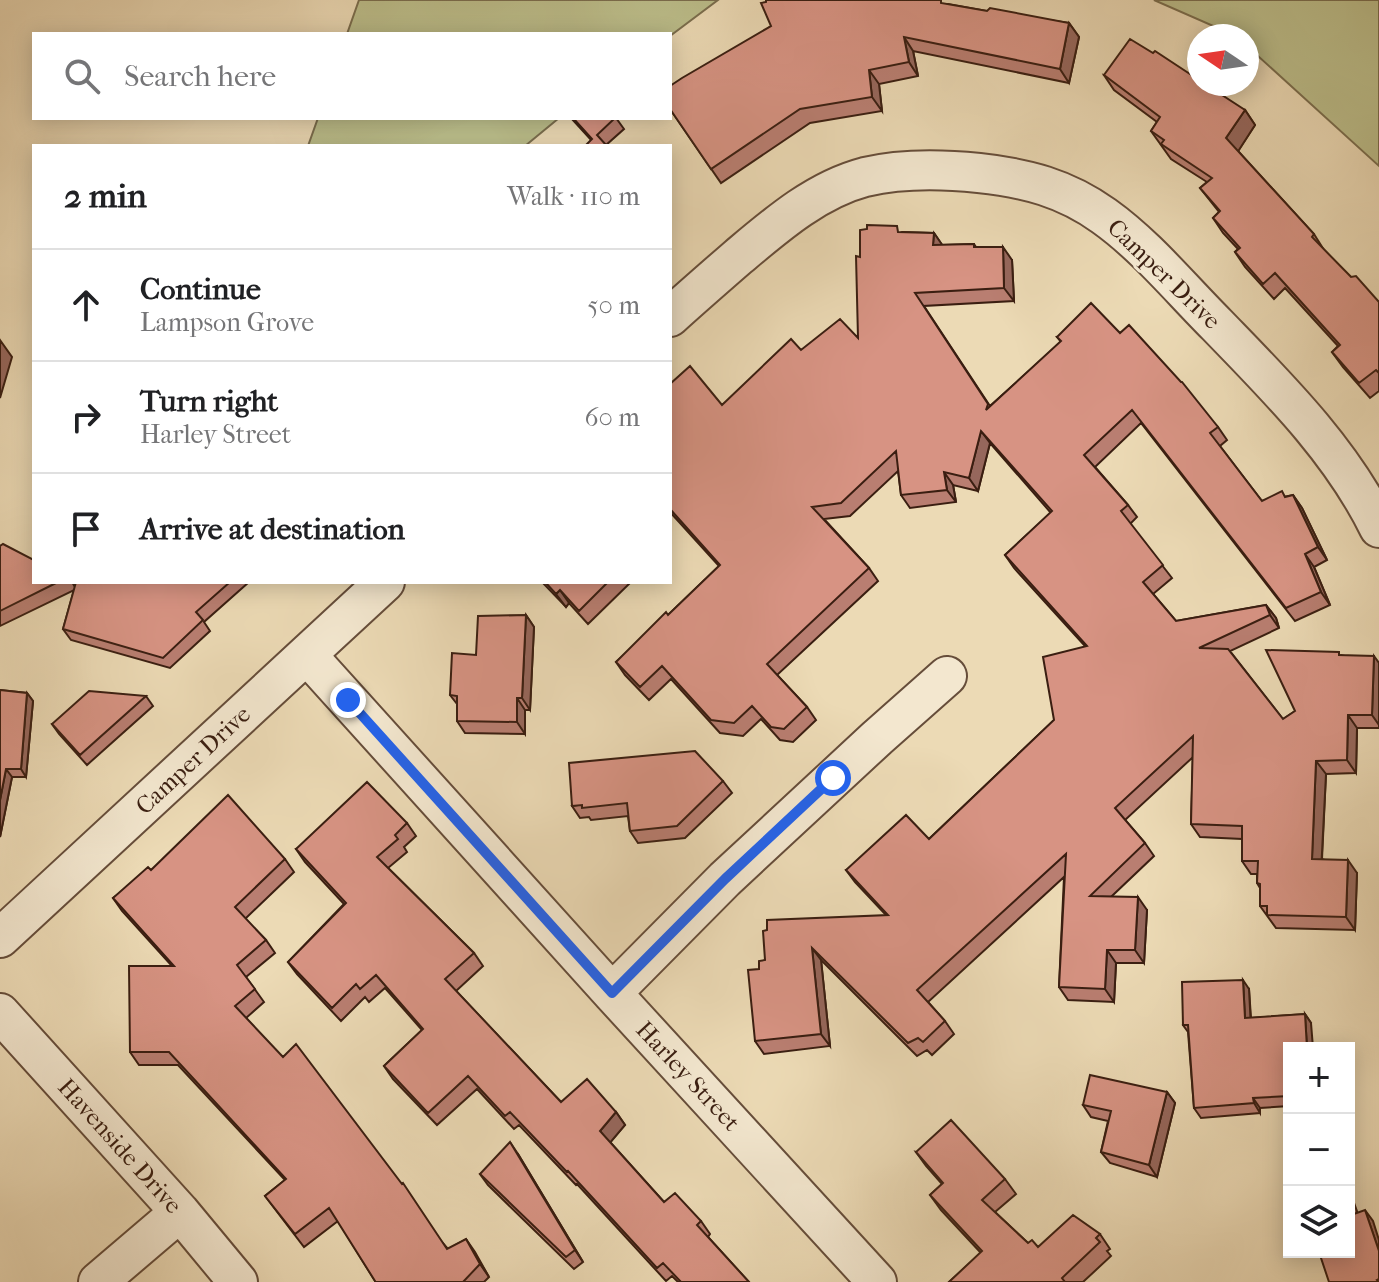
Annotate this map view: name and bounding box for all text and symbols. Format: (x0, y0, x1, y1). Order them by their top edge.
north arrow (1187, 24, 1259, 96)
search box (32, 32, 672, 120)
icon: search (60, 54, 104, 98)
text: Search here (124, 59, 276, 94)
text: 2 min (64, 176, 147, 216)
text: Walk · 110 m (507, 181, 640, 212)
street label: Camper Drive (1102, 213, 1226, 335)
text: Continue (140, 272, 261, 307)
icon: ahead (64, 283, 108, 327)
text: 50 m (587, 290, 640, 321)
text: Lampson Grove (140, 307, 314, 338)
text: Turn right (140, 384, 278, 419)
icon: right (64, 395, 108, 439)
text: 60 m (584, 402, 640, 433)
text: Harley Street (140, 419, 291, 450)
icon: arrive (64, 507, 108, 551)
text: Arrive at destination (140, 512, 405, 547)
route end (330, 682, 366, 718)
street label: Camper Drive (130, 700, 256, 820)
route start (815, 760, 851, 796)
street label: Harley Street (630, 1015, 746, 1137)
map controls (1283, 1042, 1355, 1258)
button: + (1283, 1042, 1355, 1114)
street label: Havenside Drive (52, 1073, 188, 1219)
button: − (1283, 1114, 1355, 1186)
button: layers (1283, 1186, 1355, 1258)

